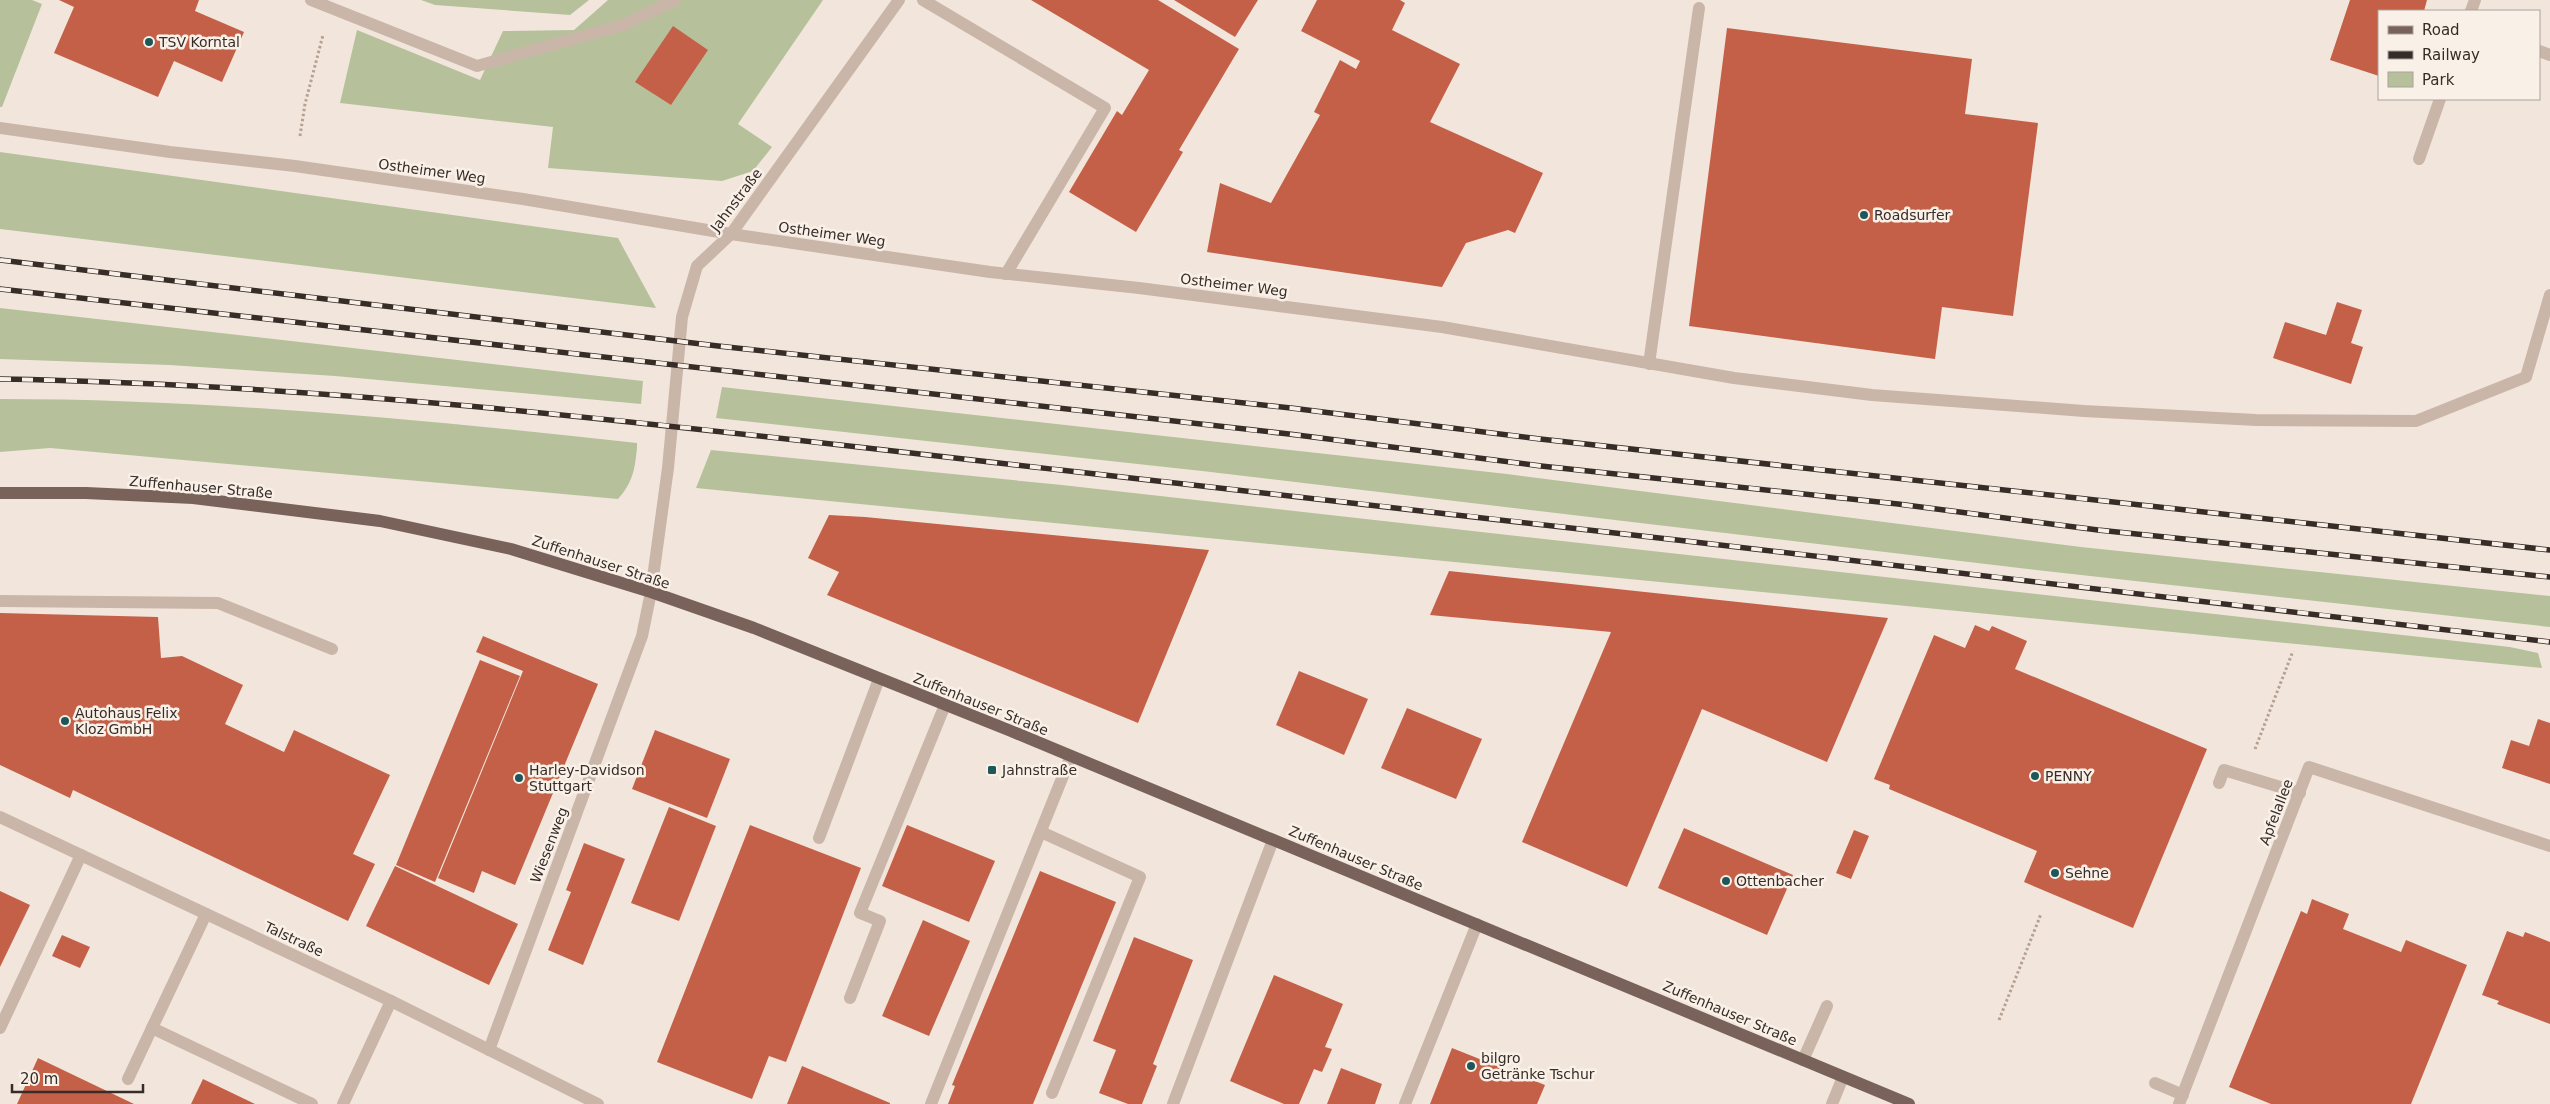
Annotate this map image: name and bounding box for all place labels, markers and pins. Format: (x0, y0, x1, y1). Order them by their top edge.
place label: TSV Korntal (158, 34, 240, 50)
marker: TSV Korntal (143, 36, 155, 48)
place label: Roadsurfer (1874, 207, 1951, 223)
marker: Roadsurfer (1858, 209, 1870, 221)
place label: Autohaus Felix Kloz GmbH (75, 705, 178, 737)
marker: Autohaus Felix Kloz GmbH (59, 715, 71, 727)
place label: Harley-Davidson Stuttgart (529, 762, 645, 794)
place label: Jahnstraße (1001, 762, 1077, 778)
marker: Jahnstraße (986, 764, 998, 776)
place label: PENNY (2045, 768, 2092, 784)
marker: PENNY (2029, 770, 2041, 782)
marker: Harley-Davidson Stuttgart (513, 772, 525, 784)
place label: Sehne (2065, 865, 2109, 881)
marker: Sehne (2049, 867, 2061, 879)
place label: Ottenbacher (1736, 873, 1824, 889)
marker: Ottenbacher (1720, 875, 1732, 887)
place label: bilgro Getränke Tschur (1481, 1050, 1595, 1082)
marker: bilgro Getränke Tschur (1465, 1060, 1477, 1072)

